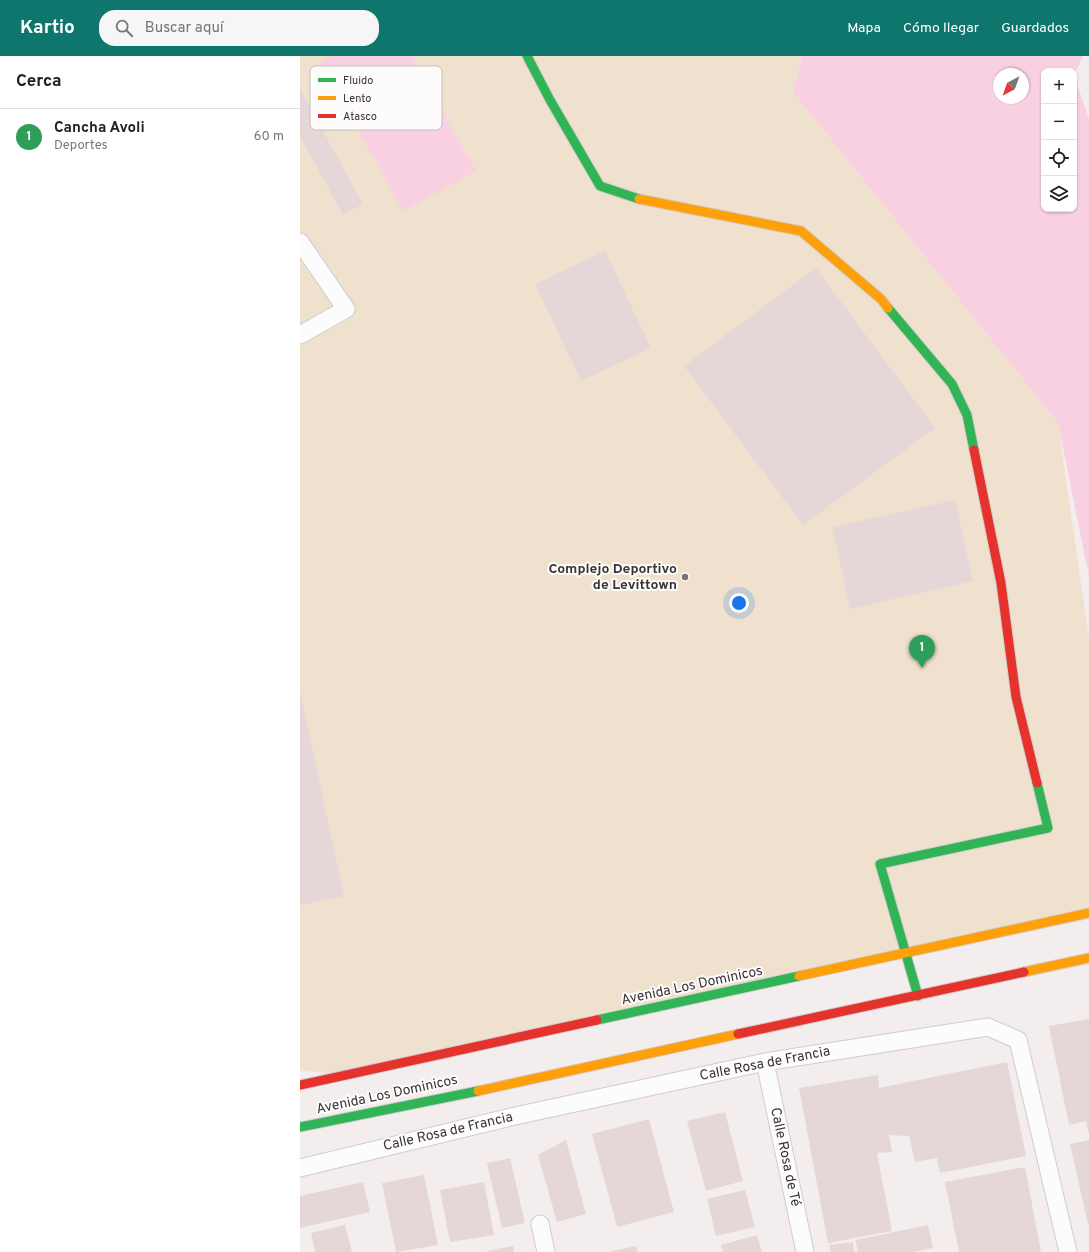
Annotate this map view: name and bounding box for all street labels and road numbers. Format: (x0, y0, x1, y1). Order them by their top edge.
street label: Avenida Los Dominicos (620, 963, 764, 1009)
street label: Calle Rosa de Francia (698, 1043, 832, 1085)
street label: Avenida Los Dominicos (315, 1072, 459, 1118)
street label: Calle Rosa de Té (766, 1106, 804, 1208)
street label: Calle Rosa de Francia (382, 1109, 514, 1155)

